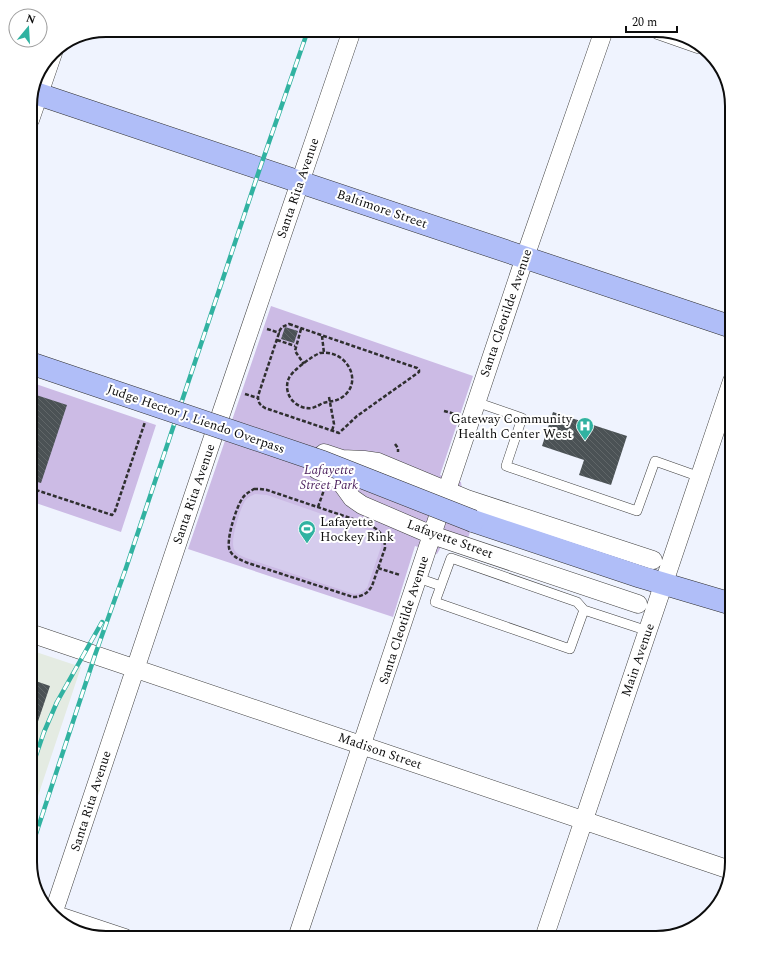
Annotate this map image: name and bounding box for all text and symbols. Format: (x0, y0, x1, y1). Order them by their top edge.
north arrow (8, 8, 48, 48)
scale bar (626, 8, 677, 34)
text: N (24, 9, 38, 28)
text: 20 m (632, 13, 657, 32)
street label: Santa Rita Avenue (271, 135, 325, 241)
street label: Baltimore Street (334, 184, 430, 234)
street label: Santa Cleotilde Avenue (475, 246, 537, 380)
street label: Judge Hector J. Liendo Overpass (104, 379, 288, 459)
place label: Gateway Community Health Center West (451, 409, 573, 444)
hospital icon: Gateway Community Health Center West (575, 416, 595, 441)
street label: Santa Rita Avenue (167, 441, 221, 547)
park label: Lafayette Street Park (300, 460, 358, 495)
place label: Lafayette Hockey Rink (320, 512, 394, 547)
street label: Lafayette Street (404, 514, 496, 564)
sports icon: Lafayette Hockey Rink (297, 519, 317, 544)
street label: Santa Cleotilde Avenue (374, 553, 434, 687)
street label: Main Avenue (616, 621, 660, 699)
street label: Madison Street (335, 727, 425, 775)
street label: Santa Rita Avenue (65, 748, 117, 854)

